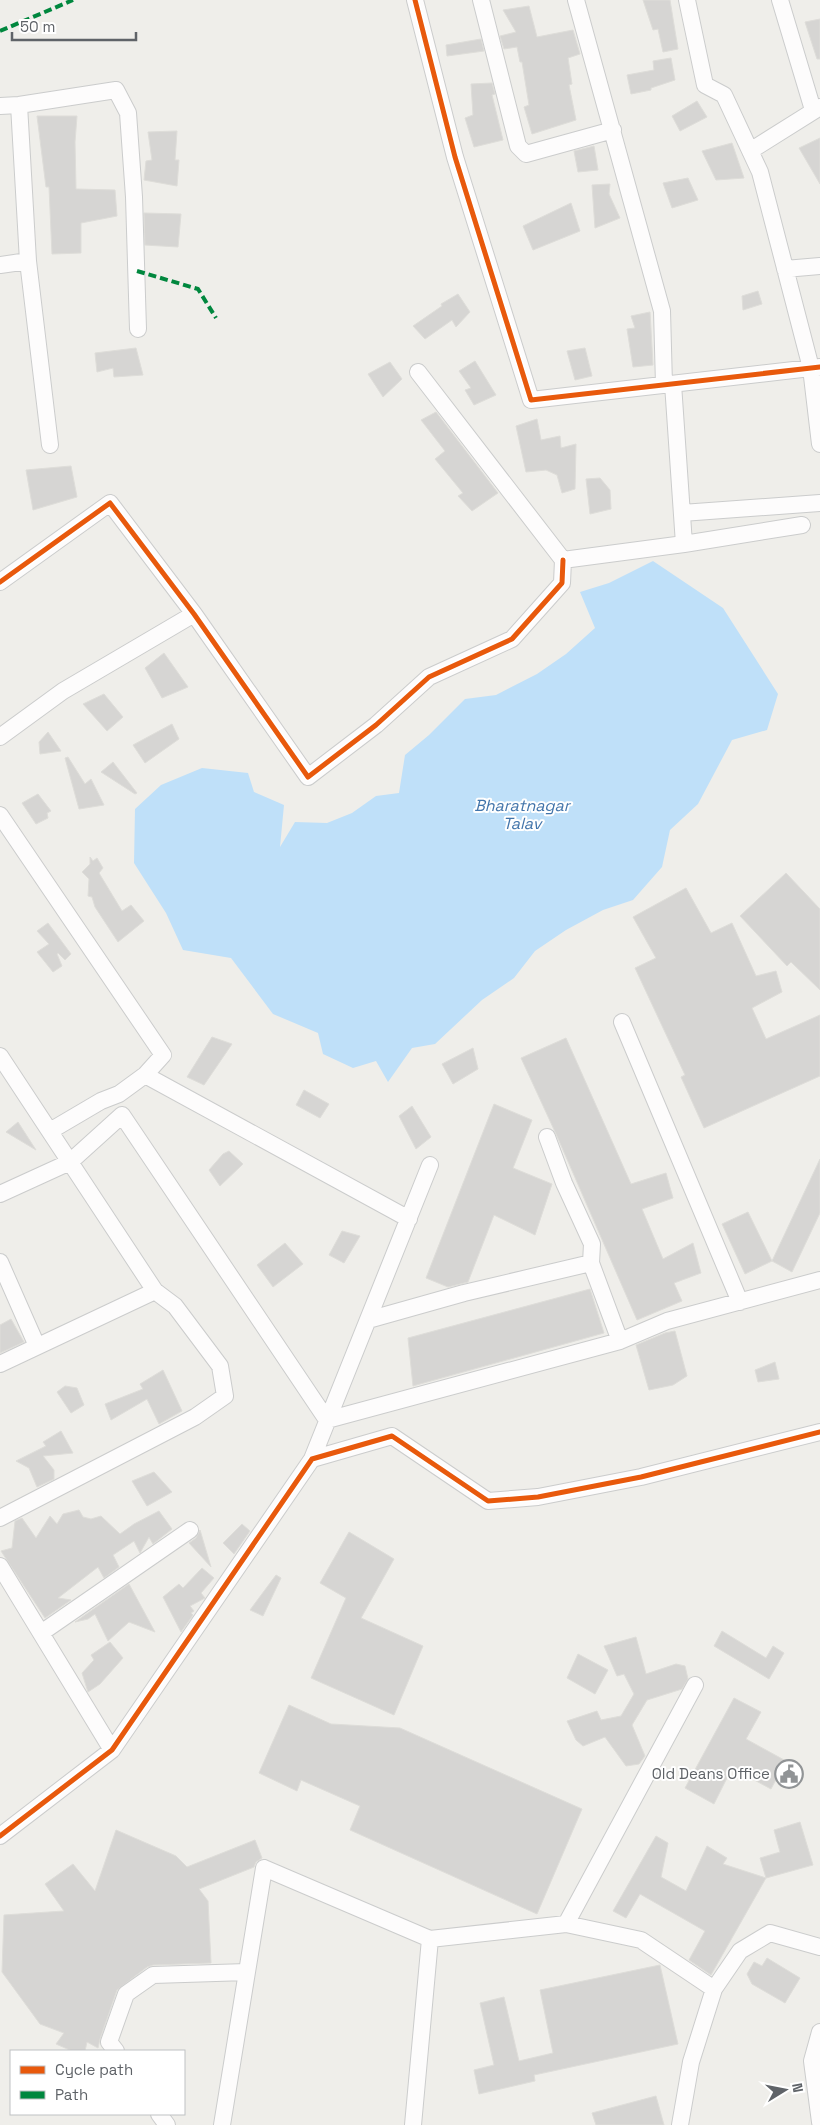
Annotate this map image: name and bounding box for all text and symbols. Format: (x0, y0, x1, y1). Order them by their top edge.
scale bar (12, 10, 136, 42)
text: 50 m (20, 17, 55, 36)
water label: Bharatnagar Talav (474, 795, 572, 834)
public building icon: Old Deans Office (774, 1759, 804, 1789)
place label: Old Deans Office (652, 1764, 770, 1783)
legend (10, 2050, 185, 2115)
text: Cycle path (55, 2060, 133, 2079)
north arrow (760, 2065, 810, 2115)
text: N (788, 2082, 807, 2094)
text: Path (55, 2085, 88, 2104)

